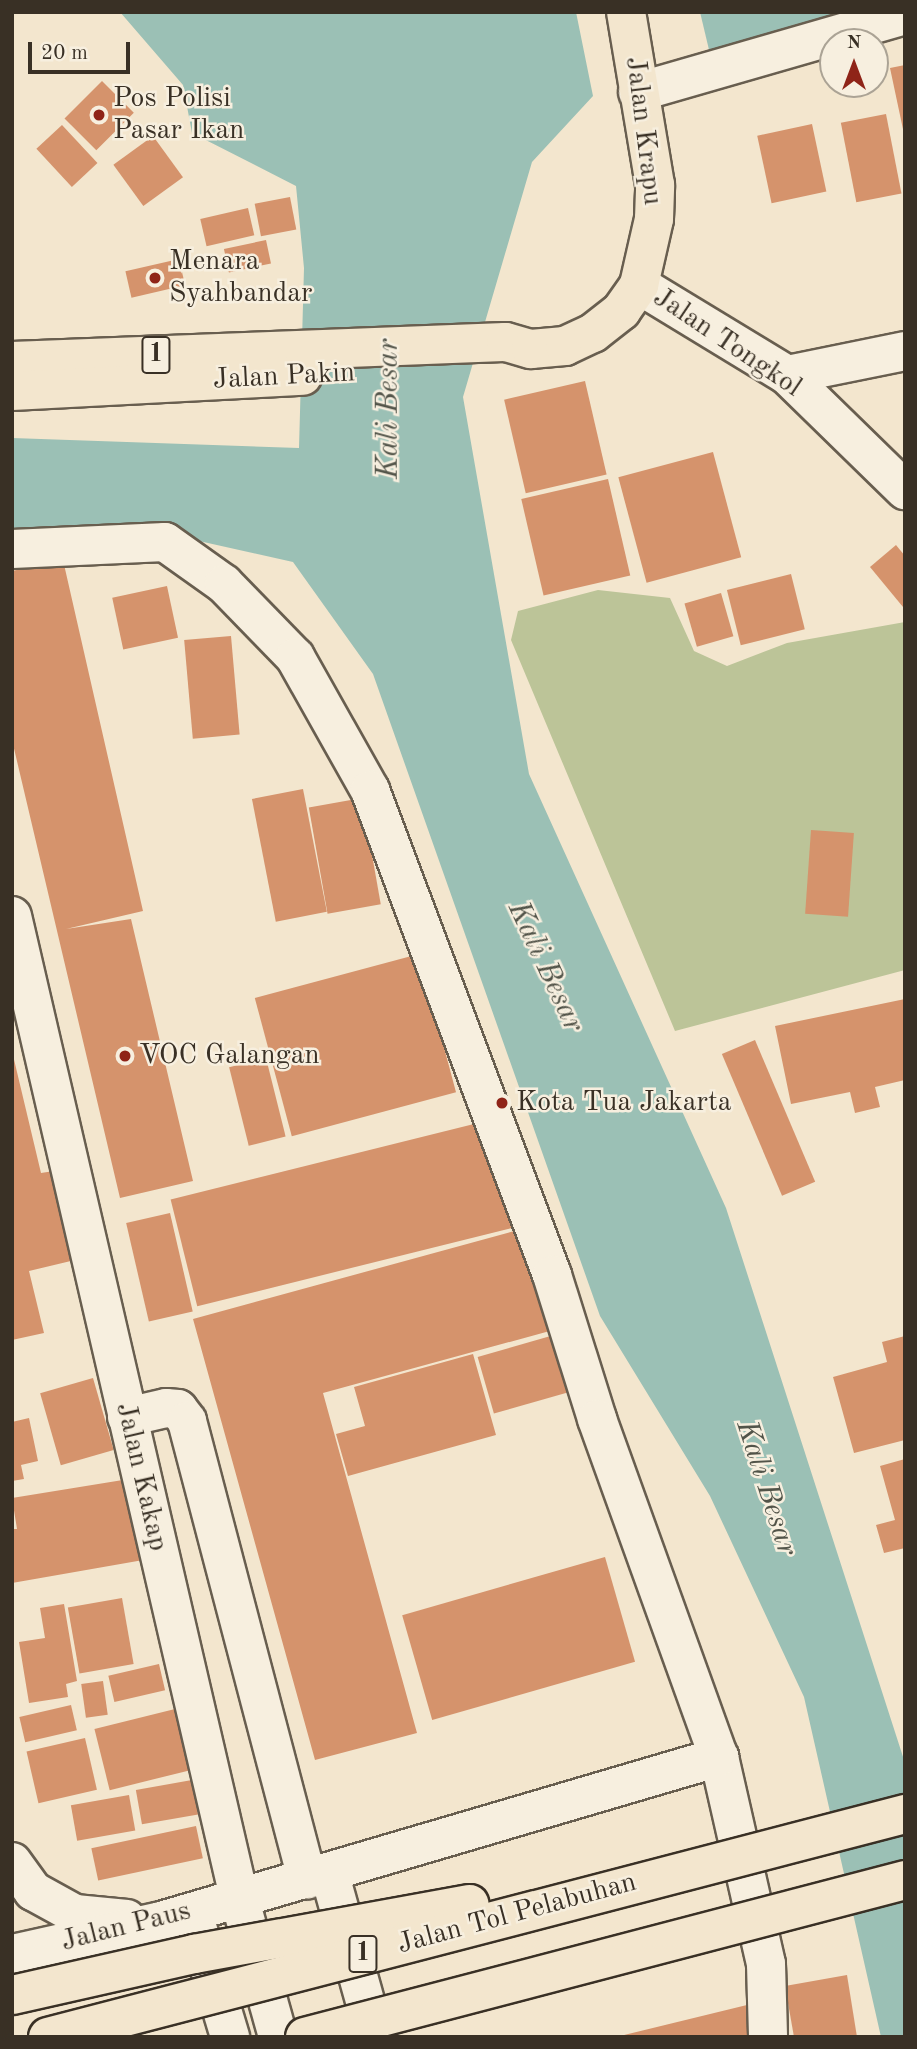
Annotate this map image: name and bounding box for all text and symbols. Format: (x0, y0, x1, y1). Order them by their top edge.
scale bar (32, 28, 133, 72)
north arrow (819, 28, 889, 98)
text: N (847, 34, 861, 53)
text: 20 m (41, 43, 88, 64)
street label: Jalan Krapu (617, 55, 669, 207)
place label: Pos Polisi Pasar Ikan (113, 82, 244, 148)
marker: Pos Polisi Pasar Ikan (91, 107, 107, 123)
place label: Menara Syahbandar (169, 245, 313, 311)
marker: Menara Syahbandar (147, 270, 163, 286)
street label: Jalan Tongkol (647, 281, 807, 405)
road number: 1 (140, 332, 172, 378)
water label: Kali Besar (371, 339, 407, 479)
street label: Jalan Pakin (212, 357, 356, 397)
water label: Kali Besar (499, 896, 591, 1038)
place label: VOC Galangan (139, 1039, 320, 1073)
marker: VOC Galangan (117, 1048, 133, 1064)
place label: Kota Tua Jakarta (516, 1086, 732, 1120)
marker: Kota Tua Jakarta (494, 1095, 510, 1111)
street label: Jalan Kakap (108, 1400, 174, 1554)
water label: Kali Besar (727, 1416, 805, 1560)
street label: Jalan Tol Pelabuhan (394, 1866, 640, 1962)
street label: Jalan Paus (58, 1895, 194, 1959)
road number: 1 (347, 1932, 379, 1977)

